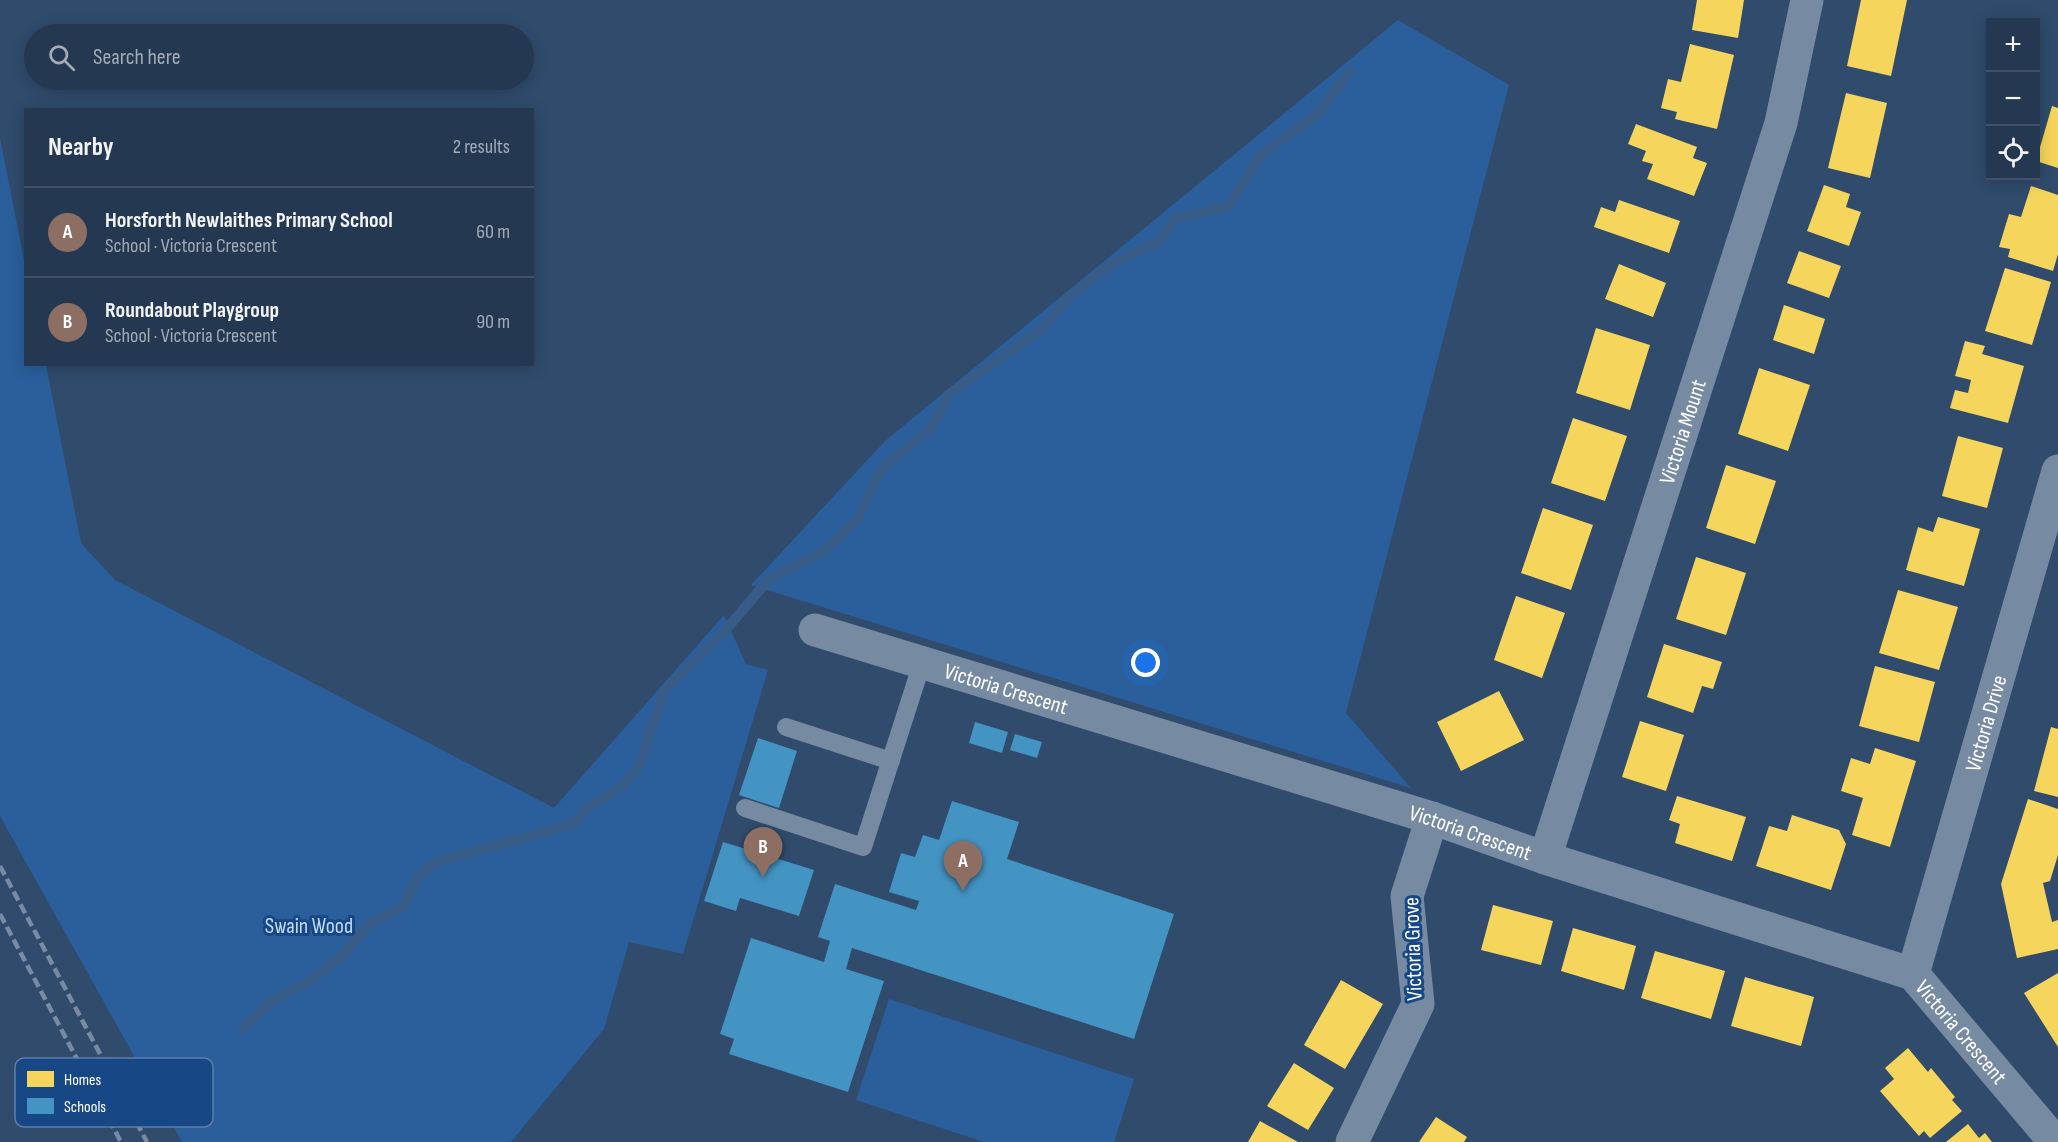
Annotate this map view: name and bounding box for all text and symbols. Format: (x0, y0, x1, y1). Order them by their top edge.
map controls (1986, 18, 2040, 180)
button: + (1986, 18, 2040, 72)
search box (24, 24, 534, 90)
icon: search (45, 41, 78, 74)
text: Search here (93, 44, 180, 71)
button: − (1986, 72, 2040, 126)
button: locate (1986, 126, 2040, 180)
text: Nearby (48, 132, 114, 163)
text: 2 results (453, 135, 510, 159)
text: Horsforth Newlaithes Primary School (105, 207, 393, 234)
text: A (63, 220, 72, 244)
text: 60 m (476, 220, 510, 244)
text: School · Victoria Crescent (105, 234, 277, 258)
text: Roundabout Playgroup (105, 297, 279, 324)
text: B (63, 310, 72, 334)
text: 90 m (476, 310, 510, 334)
text: School · Victoria Crescent (105, 324, 277, 348)
street label: Victoria Mount (1654, 376, 1713, 488)
your location (1131, 648, 1160, 677)
street label: Victoria Crescent (941, 658, 1071, 721)
street label: Victoria Drive (1960, 672, 2013, 775)
street label: Victoria Crescent (1406, 800, 1535, 867)
pin: B (744, 828, 783, 877)
pin: A (944, 842, 982, 891)
street label: Victoria Grove (1398, 897, 1429, 1001)
park label: Swain Wood (265, 913, 353, 940)
street label: Victoria Crescent (1909, 975, 2012, 1090)
legend (15, 1058, 213, 1127)
text: Homes (64, 1071, 101, 1090)
text: Schools (64, 1098, 106, 1117)

